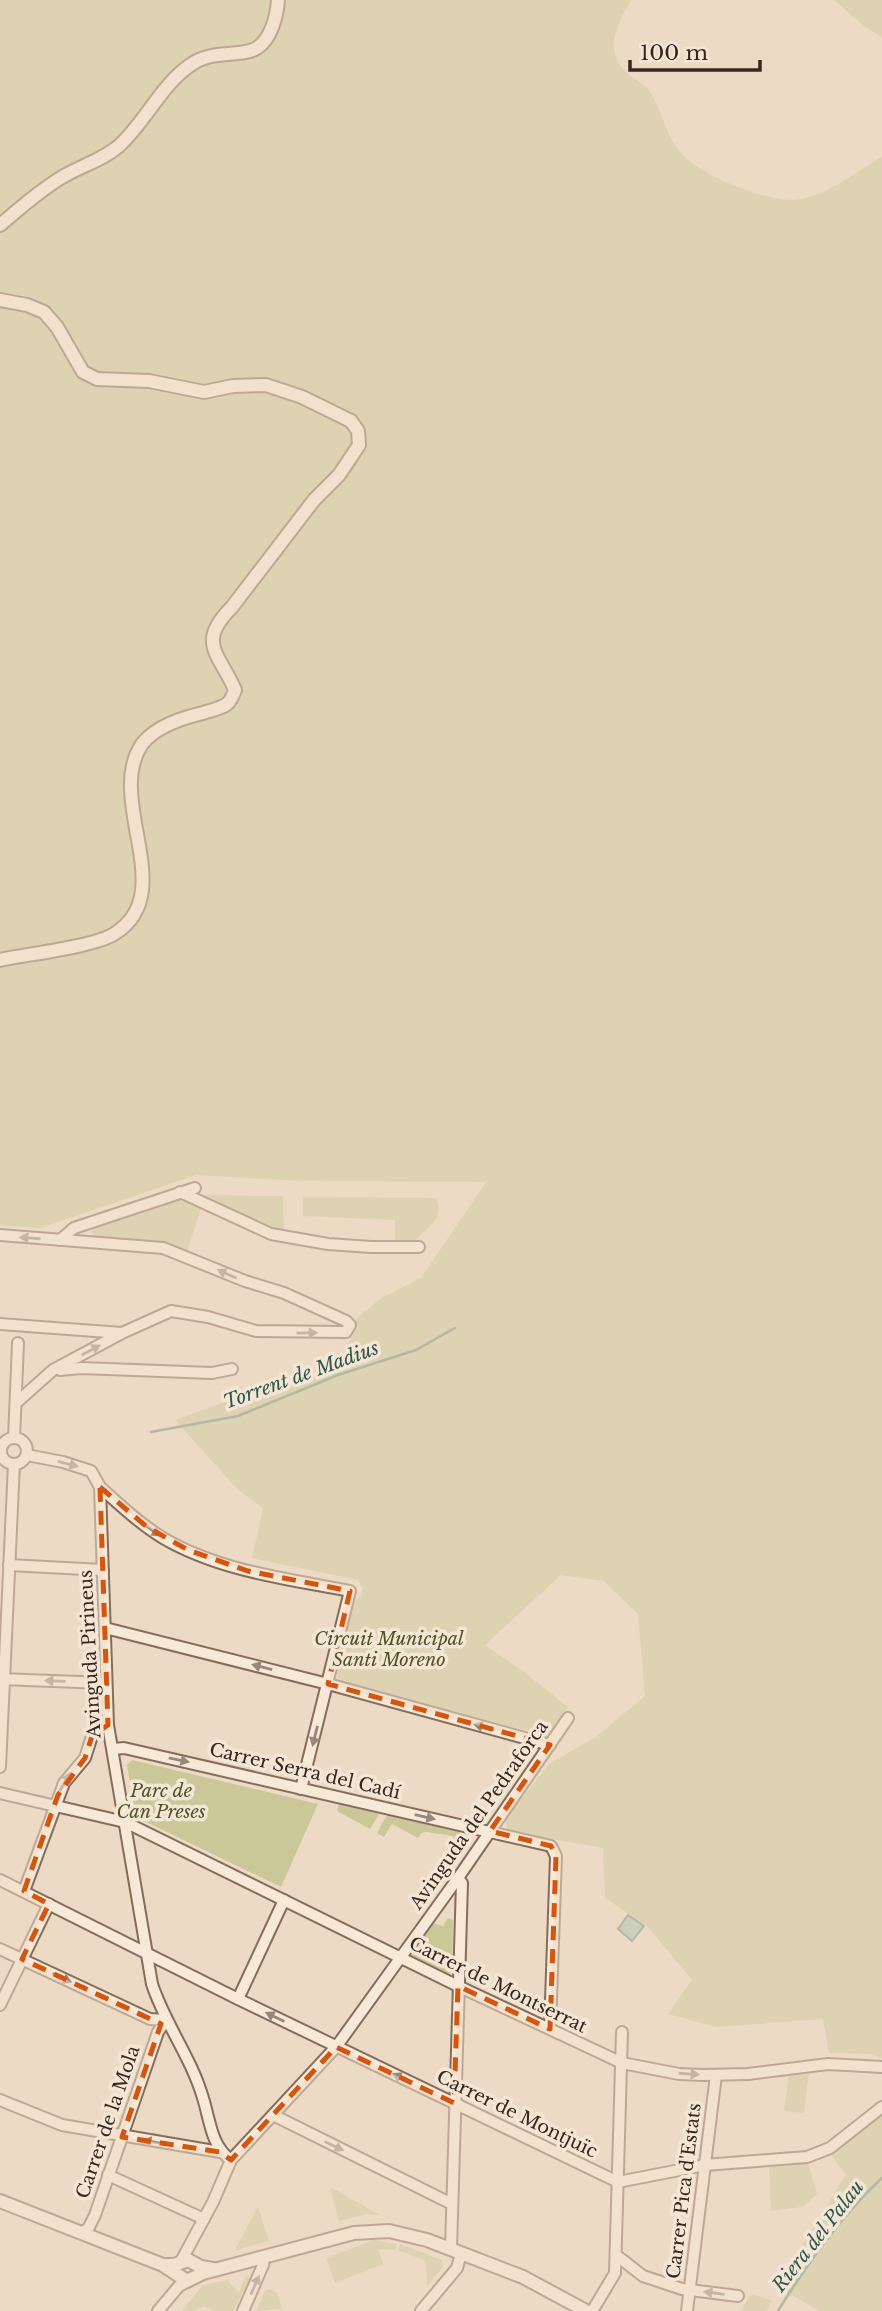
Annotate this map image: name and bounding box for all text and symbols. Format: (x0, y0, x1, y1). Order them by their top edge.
scale bar (630, 28, 760, 72)
text: 100 m (640, 40, 708, 66)
one-way arrow (19, 1232, 41, 1243)
one-way arrow (217, 1268, 238, 1279)
one-way arrow (296, 1327, 318, 1339)
water label: Torrent de Madius (220, 1336, 382, 1414)
one-way arrow (81, 1344, 101, 1356)
one-way arrow (57, 1458, 79, 1469)
one-way arrow (143, 1523, 161, 1537)
street label: Avinguda Pirineus (75, 1569, 105, 1740)
park label: Circuit Municipal Santi Moreno (314, 1628, 464, 1671)
one-way arrow (251, 1661, 273, 1672)
one-way arrow (44, 1676, 66, 1687)
street label: Avinguda del Pedraforca (405, 1716, 553, 1915)
one-way arrow (473, 1721, 495, 1732)
one-way arrow (309, 1726, 320, 1748)
street label: Carrer Serra del Cadí (207, 1738, 403, 1804)
one-way arrow (169, 1755, 191, 1766)
one-way arrow (59, 1772, 72, 1792)
park label: Parc de Can Preses (116, 1780, 206, 1823)
one-way arrow (414, 1811, 436, 1822)
street label: Carrer de Montserrat (405, 1932, 591, 2038)
one-way arrow (52, 1972, 72, 1983)
one-way arrow (265, 2011, 285, 2023)
street label: Carrer de la Mola (72, 2043, 144, 2201)
street label: Carrer de Montjuïc (433, 2066, 601, 2163)
one-way arrow (678, 2069, 700, 2080)
one-way arrow (392, 2072, 412, 2084)
street label: Carrer Pica d'Estats (662, 2102, 706, 2280)
one-way arrow (142, 2136, 164, 2147)
one-way arrow (324, 2140, 344, 2151)
water label: Riera del Palau (767, 2176, 869, 2297)
one-way arrow (249, 2275, 261, 2295)
one-way arrow (703, 2287, 725, 2298)

